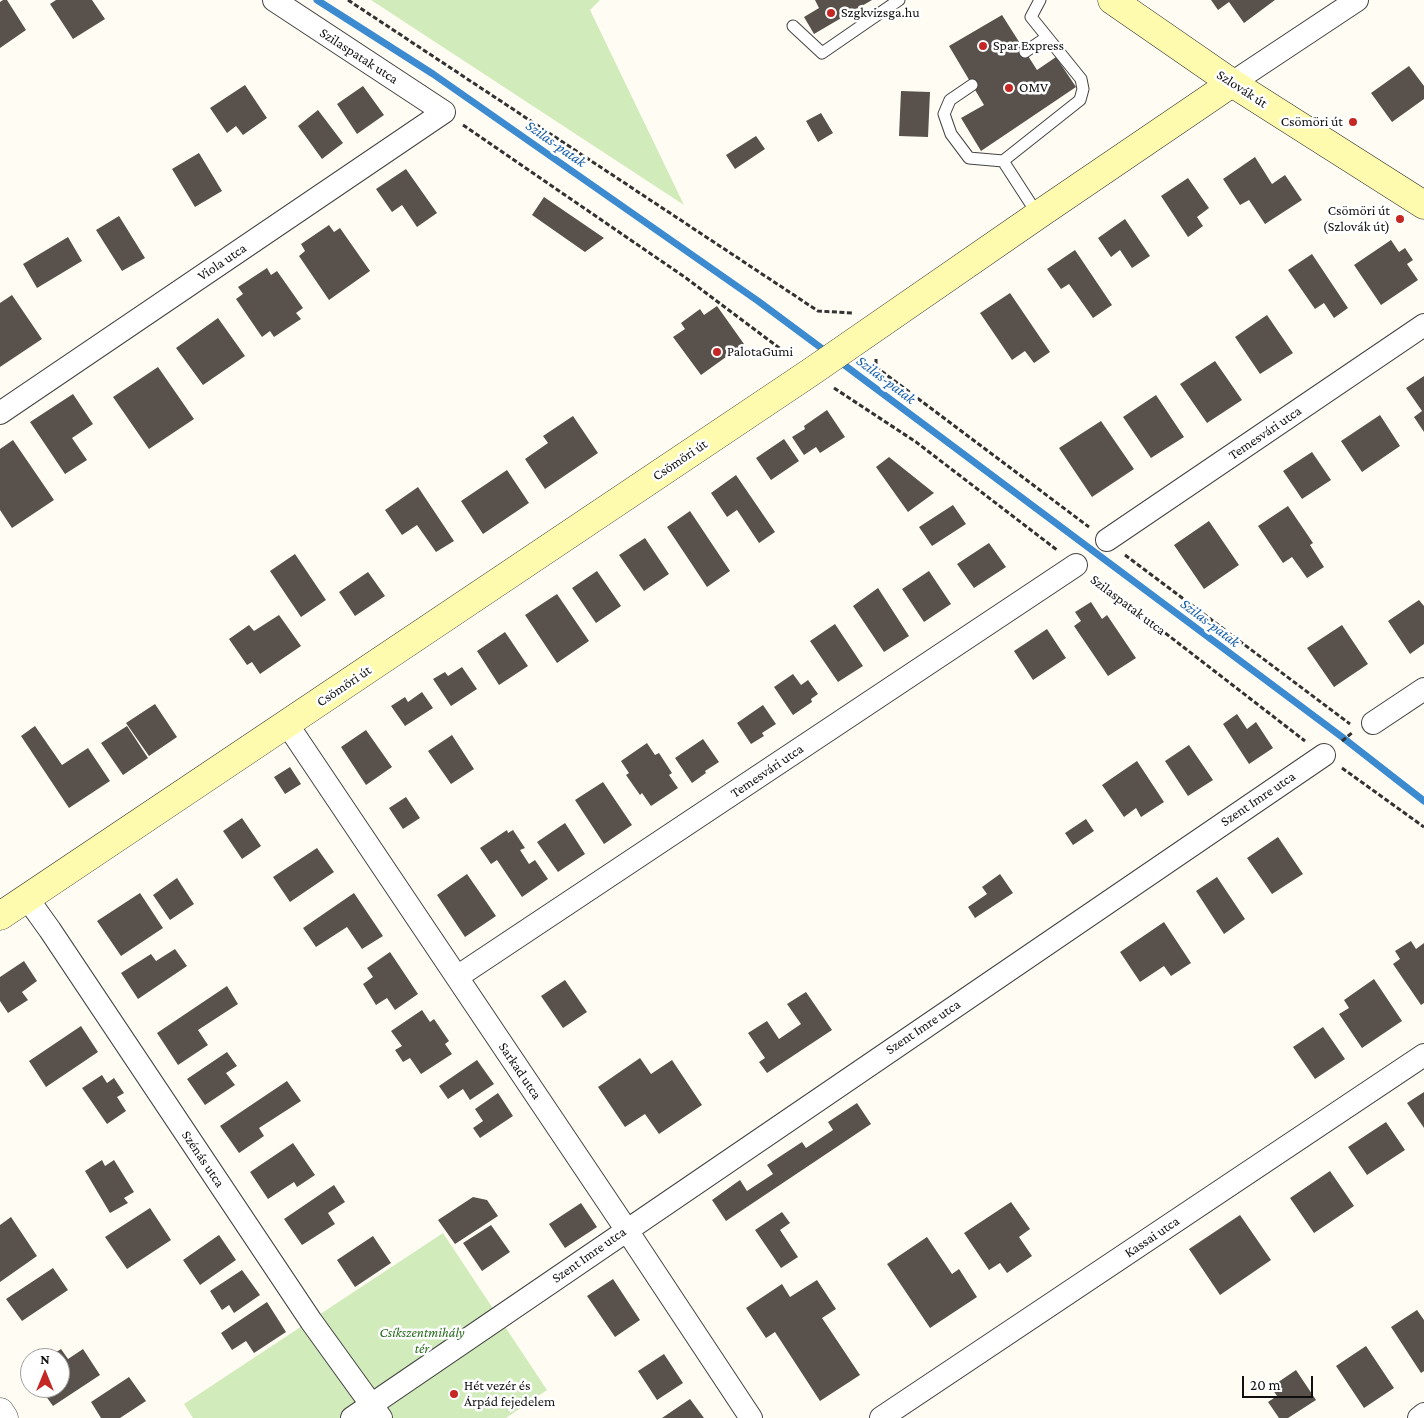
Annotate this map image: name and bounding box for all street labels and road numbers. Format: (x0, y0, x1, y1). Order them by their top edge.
street label: Szilaspatak utca (317, 24, 401, 88)
street label: Szlovák út (1213, 66, 1271, 112)
street label: Viola utca (194, 240, 250, 284)
street label: Temesvári utca (1225, 402, 1305, 464)
street label: Csömöri út (650, 436, 710, 484)
street label: Szilaspatak utca (1087, 571, 1169, 639)
street label: Csömöri út (314, 662, 374, 710)
street label: Temesvári utca (727, 740, 807, 802)
street label: Szent Imre utca (1217, 768, 1299, 830)
street label: Szent Imre utca (882, 996, 964, 1058)
street label: Sarkad utca (495, 1039, 545, 1103)
street label: Szénás utca (178, 1127, 228, 1191)
street label: Kassai utca (1121, 1213, 1183, 1261)
street label: Szent Imre utca (549, 1223, 629, 1287)

